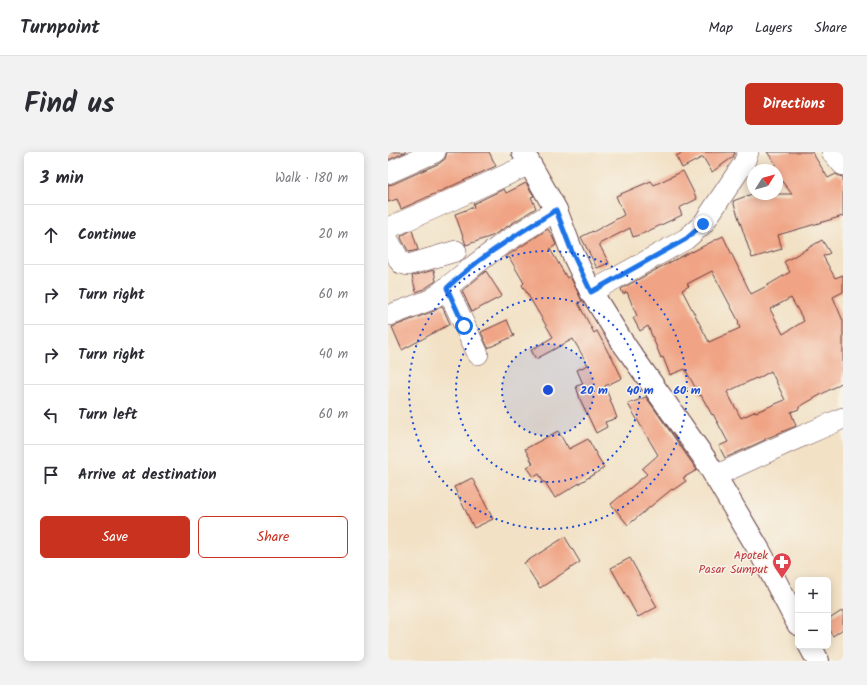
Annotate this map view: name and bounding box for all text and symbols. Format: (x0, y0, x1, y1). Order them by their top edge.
text: Turnpoint (20, 13, 100, 43)
text: Map (709, 17, 733, 39)
text: Layers (755, 17, 793, 39)
text: Share (815, 17, 847, 39)
text: Find us (24, 82, 115, 127)
button: Directions (745, 83, 843, 125)
north arrow (747, 164, 783, 200)
text: 3 min (40, 165, 84, 192)
text: Walk · 180 m (275, 168, 348, 189)
route end (694, 215, 712, 233)
text: Continue (78, 223, 136, 247)
icon: ahead (40, 224, 62, 246)
text: 20 m (318, 224, 348, 245)
text: Turn right (78, 283, 145, 307)
icon: right (40, 284, 62, 306)
text: 60 m (319, 284, 348, 305)
route start (455, 317, 473, 335)
text: Turn right (78, 343, 145, 367)
icon: right (40, 344, 62, 366)
text: 40 m (319, 344, 348, 365)
text: 20 m (580, 381, 608, 400)
text: 40 m (626, 381, 654, 400)
text: 60 m (673, 381, 701, 400)
centre of rings (541, 383, 555, 397)
text: Turn left (78, 403, 138, 427)
icon: left (40, 404, 62, 426)
text: 60 m (319, 404, 348, 425)
text: Arrive at destination (78, 463, 217, 487)
icon: arrive (40, 464, 62, 486)
button: Save (40, 516, 190, 558)
button: Share (198, 516, 348, 558)
place label: Apotek Pasar Sumput (698, 546, 768, 579)
pharmacy icon: Apotek Pasar Sumput (771, 551, 793, 579)
map controls (795, 577, 831, 649)
button: + (795, 577, 831, 613)
button: − (795, 613, 831, 649)

